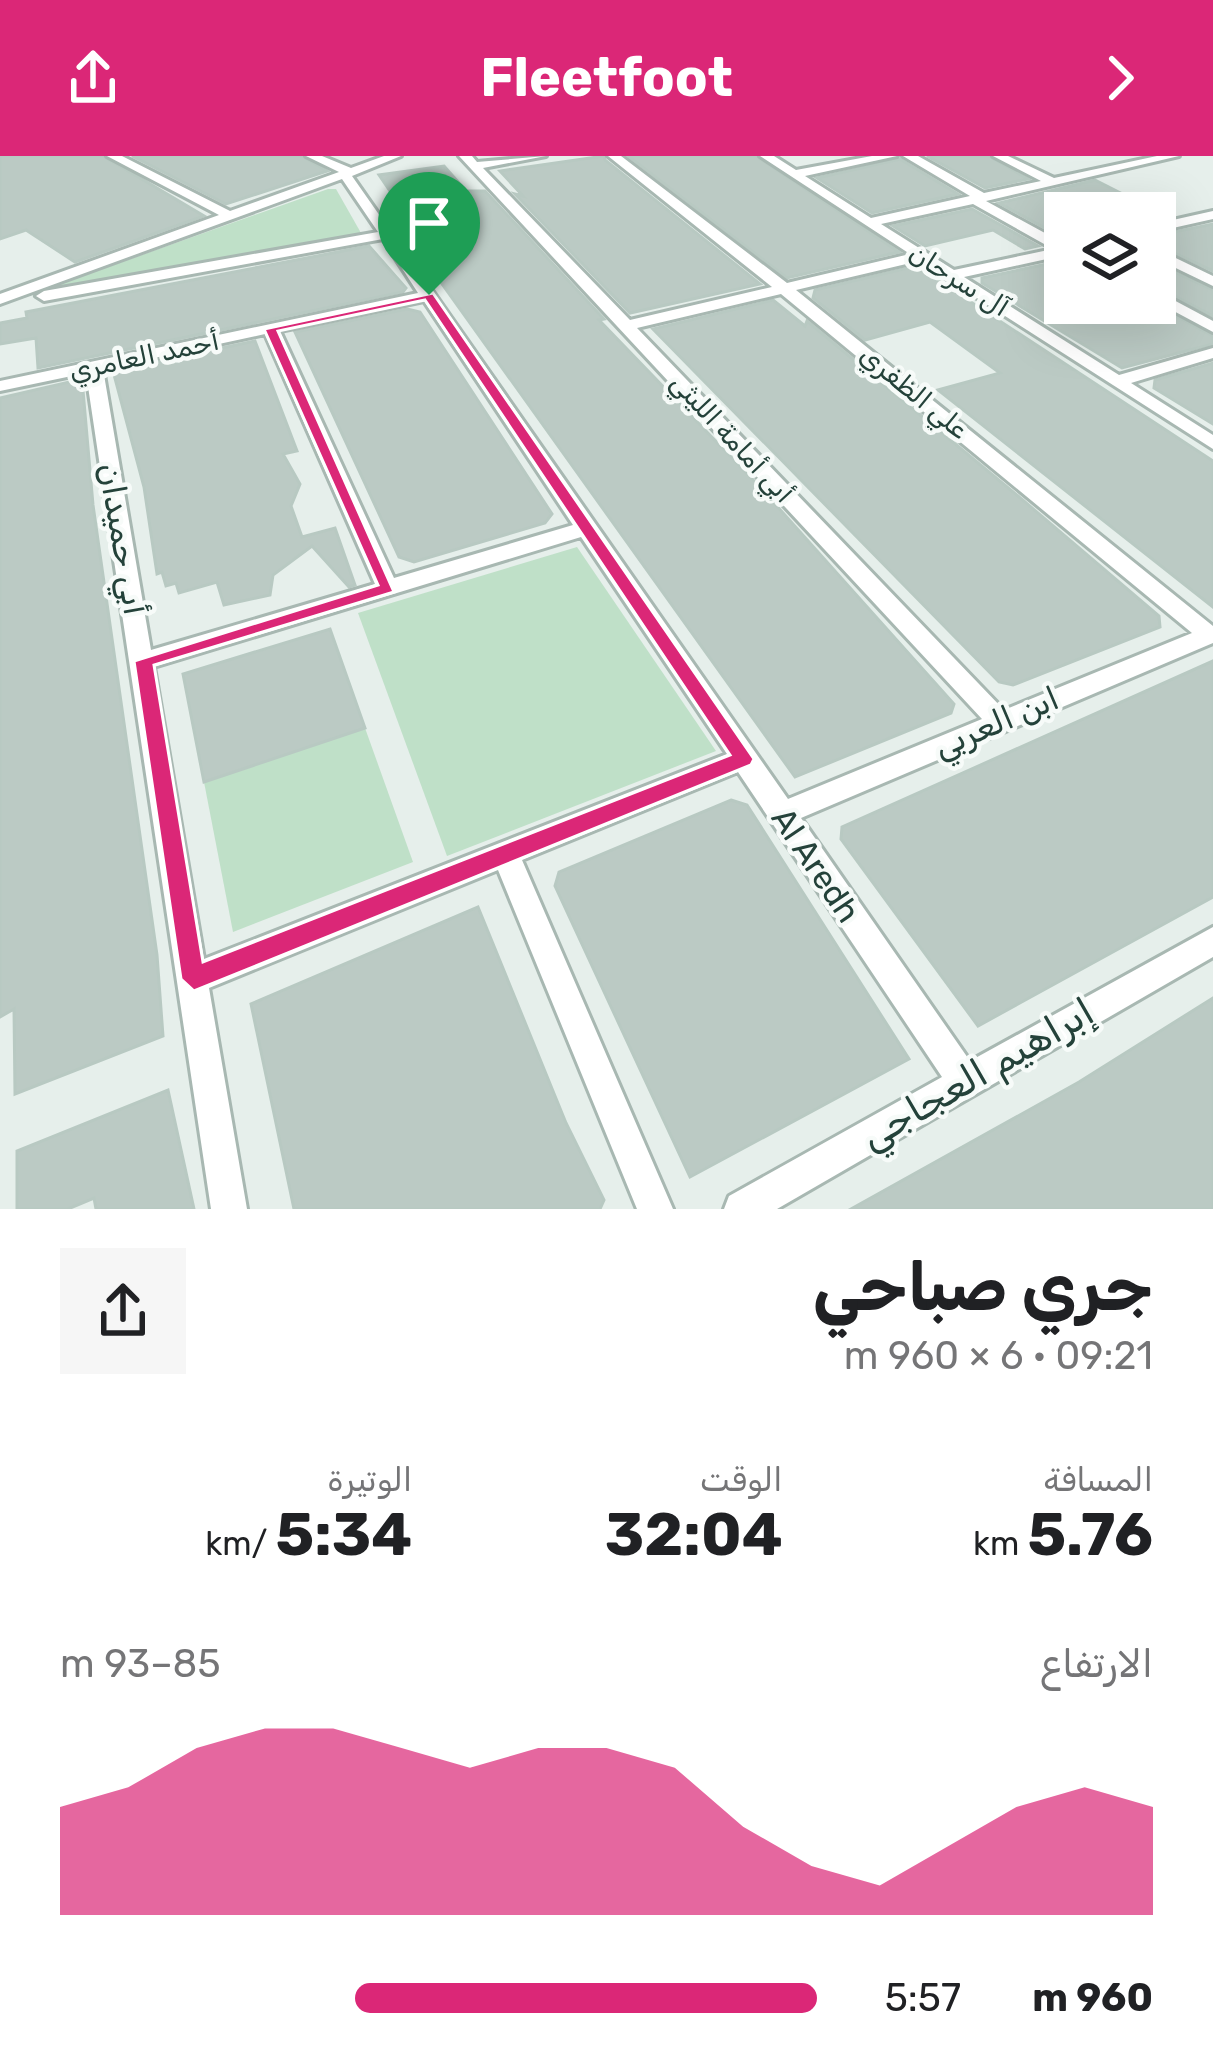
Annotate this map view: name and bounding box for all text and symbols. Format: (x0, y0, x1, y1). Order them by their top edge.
icon: share (60, 45, 126, 111)
icon: forward (1087, 45, 1153, 111)
text: Fleetfoot (480, 46, 733, 110)
pin (378, 172, 480, 295)
icon: arrive (396, 190, 462, 256)
map controls (1044, 192, 1176, 324)
button: layers (1044, 192, 1176, 324)
street label: آل سرحان (903, 237, 1015, 323)
street label: أحمد العامري (66, 324, 222, 389)
street label: علي الظفري (851, 339, 975, 449)
street label: أبي أمامة الليثي (661, 366, 800, 512)
street label: أبي حميدان (85, 460, 156, 619)
street label: ابن العربي (927, 678, 1067, 771)
street label: Al Aredh (764, 800, 868, 930)
street label: إبراهيم العجاجي (852, 989, 1105, 1165)
button: share (60, 1248, 186, 1374)
text: جري صباحي (813, 1248, 1153, 1327)
text: 09:21 · 6 × 960 m (844, 1333, 1153, 1379)
text: الوتيرة (327, 1460, 412, 1499)
text: الوقت (700, 1460, 783, 1499)
text: المسافة (1043, 1460, 1153, 1499)
text: 5:34 (276, 1499, 412, 1570)
text: 32:04 (605, 1499, 783, 1570)
text: 5.76 (1027, 1499, 1153, 1570)
text: /km (205, 1524, 276, 1563)
text: km (973, 1524, 1027, 1563)
text: 85–93 m (60, 1641, 221, 1687)
text: الارتفاع (1041, 1641, 1153, 1687)
text: 5:57 (885, 1975, 961, 2021)
text: 960 m (1032, 1975, 1153, 2021)

